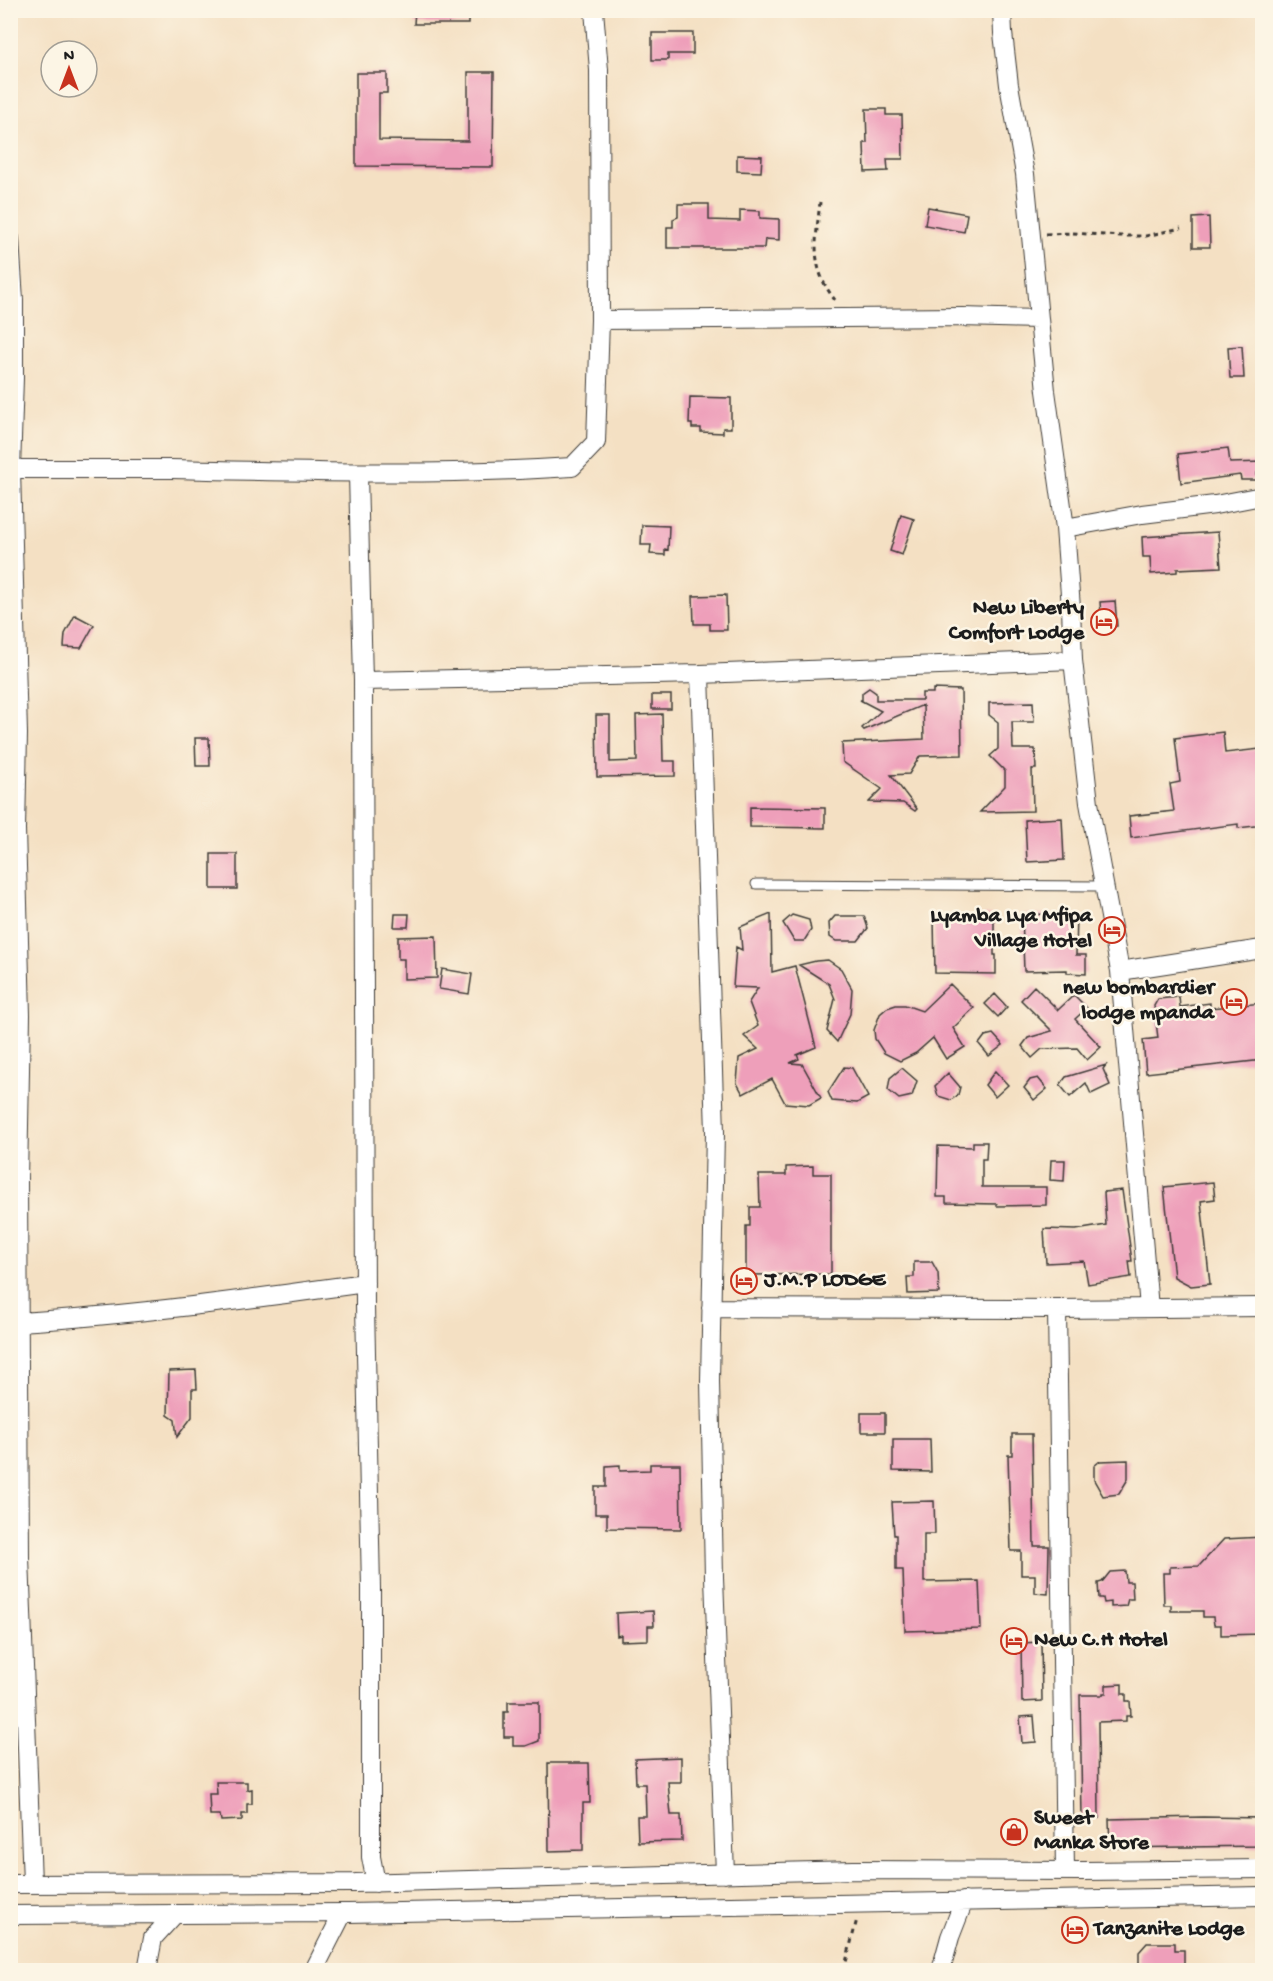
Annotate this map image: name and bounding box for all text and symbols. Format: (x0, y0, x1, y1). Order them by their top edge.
north arrow (39, 39, 99, 99)
text: N (64, 48, 75, 67)
place label: New Liberty Comfort Lodge (948, 596, 1085, 647)
hotel icon: New Liberty Comfort Lodge (1089, 607, 1119, 637)
place label: Lyamba Lya Mfipa Village Hotel (930, 904, 1094, 955)
hotel icon: Lyamba Lya Mfipa Village Hotel (1097, 915, 1127, 945)
place label: new bombardier lodge mpanda (1063, 976, 1216, 1027)
hotel icon: new bombardier lodge mpanda (1219, 987, 1249, 1017)
hotel icon: J.M.P LODGE (729, 1266, 759, 1296)
place label: J.M.P LODGE (763, 1268, 887, 1294)
hotel icon: New C.H Hotel (999, 1626, 1029, 1656)
place label: New C.H Hotel (1034, 1628, 1168, 1654)
place label: Sweet Manka Store (1034, 1806, 1150, 1857)
shop icon: Sweet Manka Store (999, 1817, 1029, 1847)
hotel icon: Tanzanite Lodge (1060, 1915, 1090, 1945)
place label: Tanzanite Lodge (1092, 1917, 1245, 1943)

